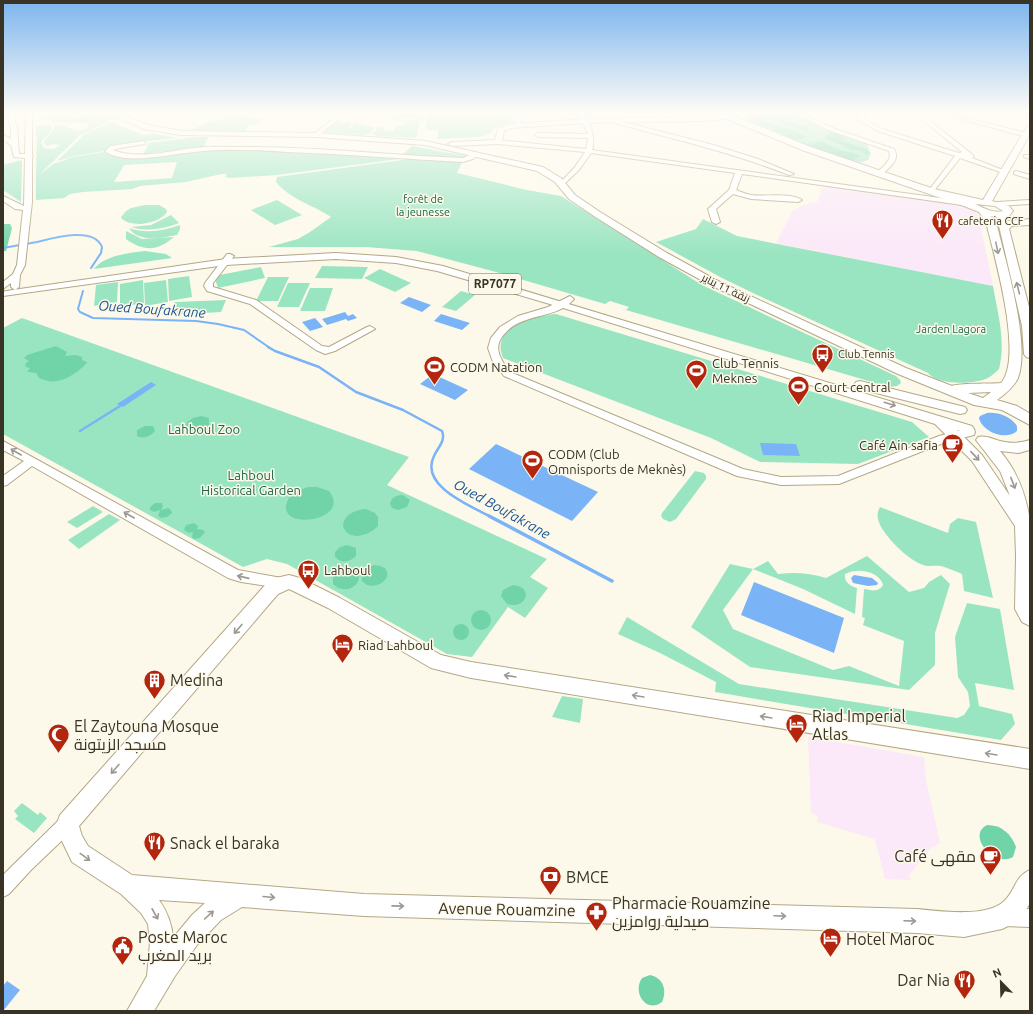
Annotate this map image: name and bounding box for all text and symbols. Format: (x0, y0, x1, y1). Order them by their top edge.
park label: forêt de la jeunesse (396, 193, 450, 218)
restaurant icon: cafeteria CCF (930, 208, 956, 241)
place label: cafeteria CCF (958, 215, 1024, 227)
one-way arrow (993, 241, 1001, 254)
street label: زنقة 11 يناير (699, 271, 752, 306)
road number: RP7077 (469, 274, 521, 294)
one-way arrow (1014, 282, 1022, 295)
water label: Oued Boufakrane (98, 297, 206, 321)
park label: Jarden Lagora (916, 323, 986, 335)
bus stop icon: Club Tennis (809, 341, 835, 374)
place label: Club Tennis (838, 348, 895, 360)
sports icon: CODM Natation (422, 354, 448, 387)
place label: Club Tennis Meknes (712, 356, 779, 385)
sports icon: Club Tennis Meknes (684, 357, 710, 390)
place label: CODM Natation (450, 360, 542, 374)
sports icon: Court central (786, 374, 812, 407)
place label: Court central (814, 380, 891, 394)
one-way arrow (883, 401, 896, 408)
park label: Lahboul Zoo (168, 422, 240, 436)
cafe icon: Café Ain safia (940, 432, 966, 465)
place label: Café Ain safia (859, 438, 938, 452)
one-way arrow (10, 447, 22, 455)
place label: CODM (Club Omnisports de Meknès) (548, 447, 686, 477)
sports icon: CODM (Club Omnisports de Meknès) (520, 448, 546, 481)
one-way arrow (970, 451, 980, 461)
park label: Lahboul Historical Garden (201, 468, 301, 497)
water label: Oued Boufakrane (451, 476, 553, 542)
one-way arrow (1010, 477, 1018, 489)
one-way arrow (124, 510, 136, 518)
bus stop icon: Lahboul (296, 557, 322, 590)
place label: Lahboul (324, 563, 371, 577)
one-way arrow (237, 573, 250, 580)
one-way arrow (233, 624, 242, 635)
hotel icon: Riad Lahboul (329, 632, 355, 665)
place label: Riad Lahboul (358, 638, 434, 652)
building icon: Medina (141, 667, 167, 700)
place label: Medina (170, 671, 223, 689)
one-way arrow (504, 672, 517, 680)
one-way arrow (632, 692, 645, 700)
place label: Riad Imperial Atlas (812, 707, 906, 743)
hotel icon: Riad Imperial Atlas (783, 712, 809, 745)
one-way arrow (760, 713, 773, 721)
place label: El Zaytouna Mosque مسجد الزيتونة (74, 717, 219, 754)
mosque icon: El Zaytouna Mosque مسجد الزيتونة (45, 722, 71, 755)
one-way arrow (985, 749, 998, 757)
one-way arrow (110, 764, 120, 774)
restaurant icon: Snack el baraka (141, 830, 167, 863)
place label: Snack el baraka (170, 834, 280, 852)
cafe icon: Café مقهى (978, 843, 1004, 876)
place label: Café مقهى (894, 847, 976, 867)
one-way arrow (79, 853, 90, 861)
bank icon: BMCE (538, 864, 564, 897)
place label: BMCE (566, 868, 609, 886)
one-way arrow (262, 893, 275, 900)
place label: Pharmacie Rouamzine صيدلية روامزين (612, 894, 771, 932)
street label: Avenue Rouamzine (438, 899, 576, 919)
pharmacy icon: Pharmacie Rouamzine صيدلية روامزين (583, 899, 609, 932)
one-way arrow (391, 903, 404, 910)
one-way arrow (152, 908, 159, 920)
one-way arrow (204, 910, 214, 919)
one-way arrow (773, 912, 786, 920)
one-way arrow (903, 917, 916, 925)
hotel icon: Hotel Maroc (818, 926, 844, 959)
place label: Poste Maroc بريد المغرب (138, 928, 228, 965)
place label: Hotel Maroc (846, 930, 935, 948)
public building icon: Poste Maroc بريد المغرب (109, 933, 135, 966)
north arrow (981, 962, 1021, 1002)
text: N (991, 966, 1003, 980)
restaurant icon: Dar Nia (952, 967, 978, 1000)
place label: Dar Nia (897, 971, 950, 989)

